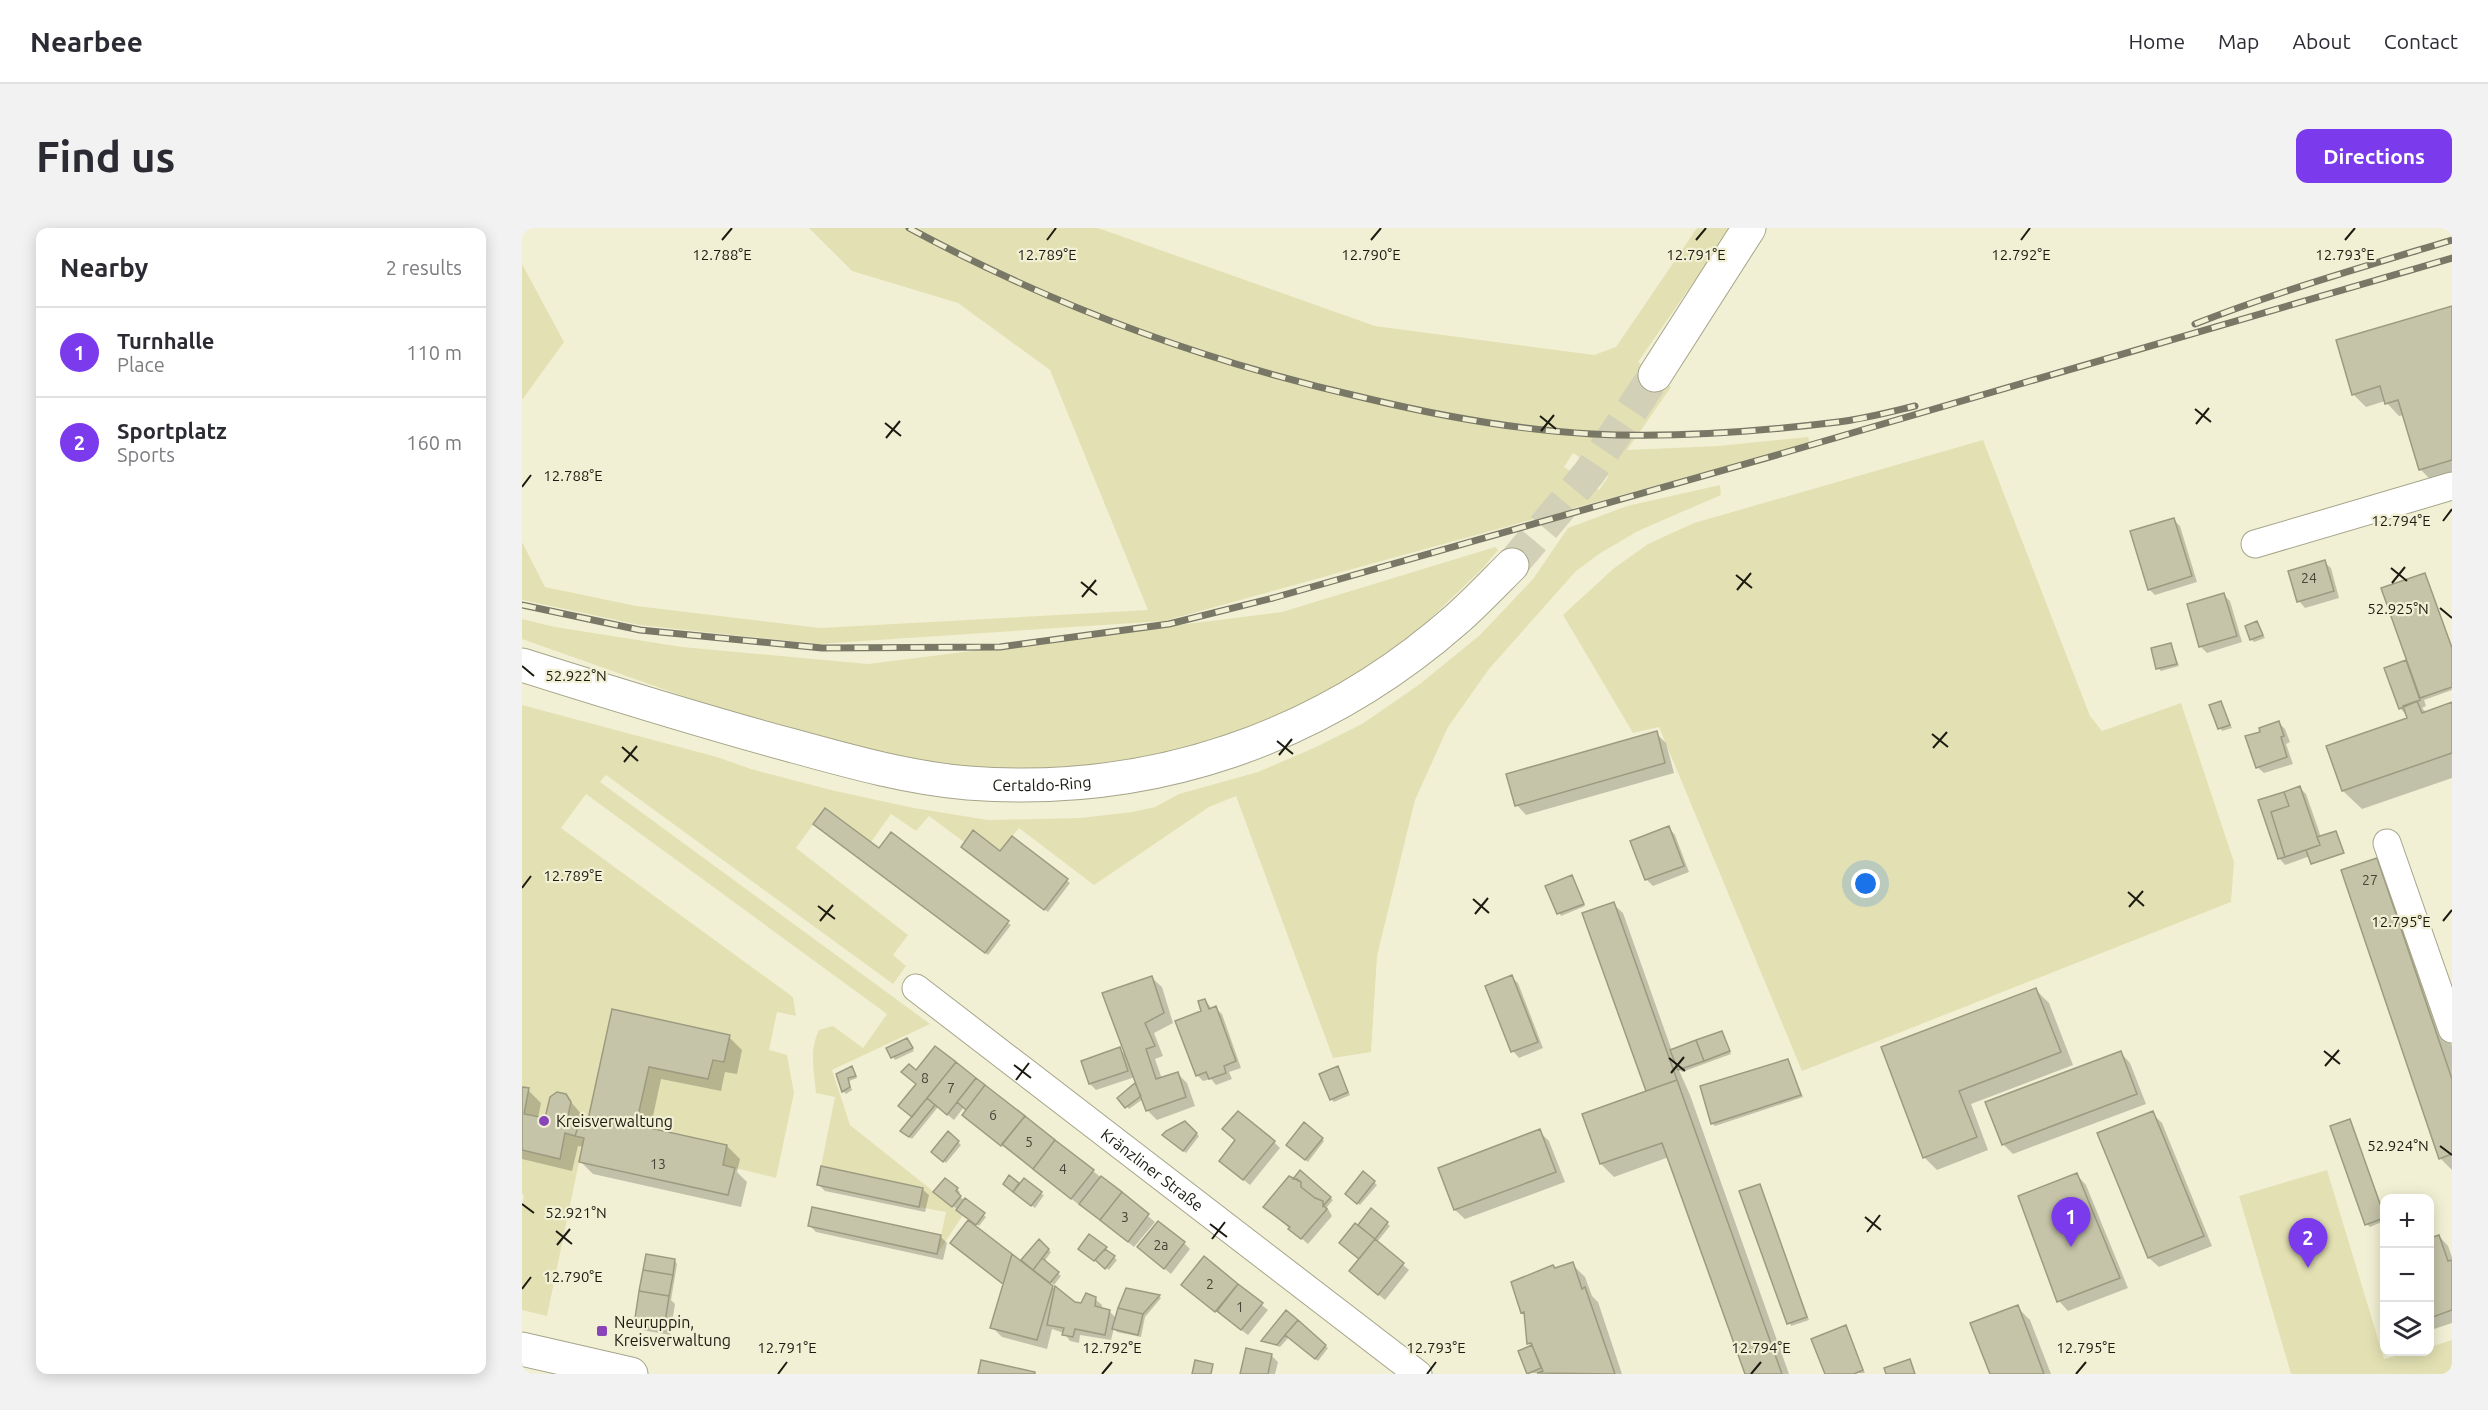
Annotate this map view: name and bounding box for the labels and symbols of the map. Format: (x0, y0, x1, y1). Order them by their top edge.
text: 12.788°E (692, 246, 752, 263)
text: 12.789°E (1017, 246, 1077, 263)
text: 12.790°E (1341, 246, 1401, 263)
text: 12.791°E (1666, 246, 1726, 263)
text: 12.792°E (1991, 246, 2051, 263)
text: 12.793°E (2315, 246, 2375, 263)
text: 12.788°E (543, 467, 603, 484)
text: 12.794°E (2371, 512, 2431, 529)
house number: 24 (2301, 570, 2317, 586)
text: 52.925°N (2367, 600, 2429, 617)
text: 52.922°N (545, 667, 607, 684)
street label: Certaldo-Ring (992, 772, 1092, 794)
text: 12.789°E (543, 867, 603, 884)
your location (1851, 869, 1880, 898)
house number: 27 (2362, 872, 2378, 888)
text: 12.795°E (2371, 913, 2431, 930)
house number: 8 (921, 1070, 929, 1086)
house number: 7 (947, 1080, 955, 1096)
house number: 6 (989, 1107, 997, 1123)
place label: Kreisverwaltung (556, 1112, 673, 1130)
marker: Kreisverwaltung (537, 1114, 551, 1128)
street label: Kränzliner Straße (1098, 1125, 1207, 1215)
house number: 5 (1025, 1134, 1033, 1150)
text: 52.924°N (2367, 1137, 2429, 1154)
house number: 13 (650, 1156, 666, 1172)
house number: 4 (1059, 1161, 1067, 1177)
pin: 1 (2052, 1198, 2090, 1247)
text: 52.921°N (545, 1204, 607, 1221)
house number: 3 (1121, 1209, 1129, 1225)
pin: 2 (2288, 1218, 2328, 1268)
house number: 2a (1153, 1237, 1169, 1253)
text: 12.790°E (543, 1268, 603, 1285)
house number: 2 (1206, 1276, 1214, 1292)
house number: 1 (1236, 1299, 1244, 1315)
place label: Neuruppin, Kreisverwaltung (614, 1313, 731, 1349)
marker: Neuruppin, Kreisverwaltung (595, 1324, 609, 1338)
text: 12.791°E (757, 1339, 817, 1356)
text: 12.792°E (1082, 1339, 1142, 1356)
text: 12.793°E (1406, 1339, 1466, 1356)
text: 12.794°E (1731, 1339, 1791, 1356)
text: 12.795°E (2056, 1339, 2116, 1356)

